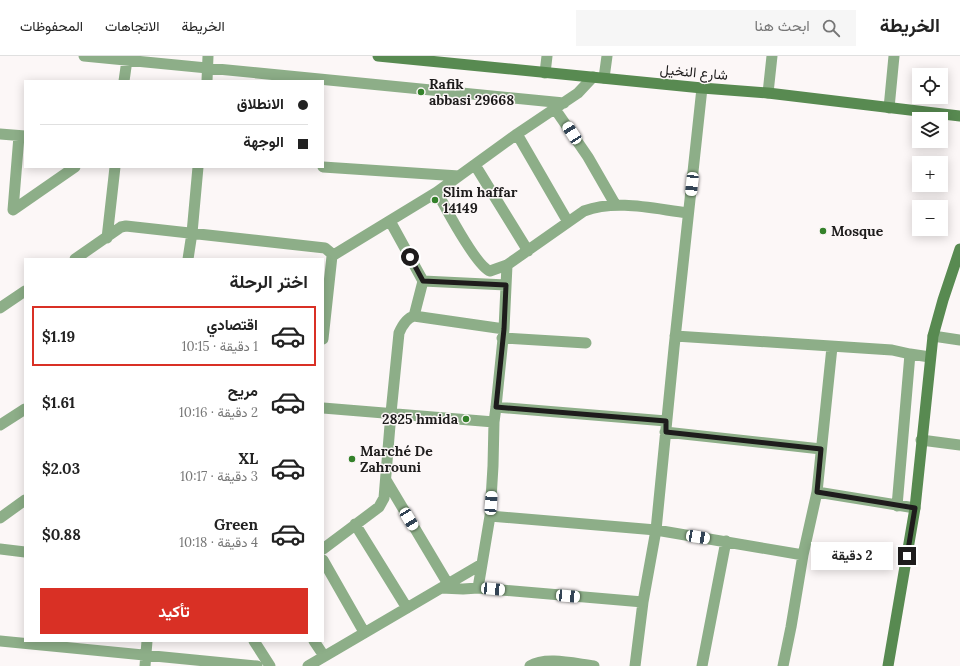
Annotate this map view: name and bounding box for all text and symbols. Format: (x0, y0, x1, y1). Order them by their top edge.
search box (576, 10, 856, 46)
text: الخريطة (880, 13, 940, 37)
text: ابحث هنا (754, 16, 810, 35)
text: المحفوظات (20, 17, 83, 35)
text: الاتجاهات (105, 17, 159, 35)
text: الخريطة (181, 17, 225, 35)
icon: search (820, 17, 842, 39)
street label: شارع النخيل (659, 60, 729, 86)
map controls (912, 68, 948, 236)
button: locate (912, 68, 948, 104)
place label: Rafik abbasi 29668 (429, 75, 514, 109)
marker: Rafik abbasi 29668 (416, 87, 426, 97)
text: الانطلاق (237, 94, 284, 113)
button: layers (912, 112, 948, 148)
car (560, 120, 584, 146)
text: الوجهة (243, 132, 284, 151)
button: + (912, 156, 948, 192)
car (685, 171, 699, 197)
place label: Slim haffar 14149 (443, 183, 518, 217)
marker: Slim haffar 14149 (430, 195, 440, 205)
button: − (912, 200, 948, 236)
place label: Mosque (831, 222, 884, 240)
marker: Mosque (818, 226, 828, 236)
route start (401, 248, 419, 266)
text: اختر الرحلة (229, 270, 308, 293)
text: اقتصادي (206, 315, 258, 334)
icon: car (270, 318, 306, 354)
text: $1.19 (42, 327, 75, 346)
text: 1 دقيقة · 10:15 (182, 338, 258, 355)
text: مريح (228, 381, 258, 400)
icon: car (270, 384, 306, 420)
text: $1.61 (42, 393, 75, 412)
text: 2 دقيقة · 10:16 (179, 404, 258, 421)
place label: 2825 hmida (382, 410, 459, 428)
marker: 2825 hmida (461, 414, 471, 424)
place label: Marché De Zahrouni (360, 442, 433, 476)
text: XL (238, 449, 258, 468)
icon: car (270, 450, 306, 486)
marker: Marché De Zahrouni (347, 454, 357, 464)
text: $2.03 (42, 459, 80, 478)
text: 3 دقيقة · 10:17 (180, 468, 258, 485)
car (484, 491, 498, 515)
car (398, 506, 420, 532)
text: Green (214, 515, 258, 534)
icon: car (270, 516, 306, 552)
text: $0.88 (42, 525, 81, 544)
car (685, 529, 711, 545)
text: 4 دقيقة · 10:18 (179, 534, 258, 551)
callout: 2 دقيقة (811, 542, 893, 570)
text: 2 دقيقة (831, 547, 873, 564)
route end (898, 547, 916, 565)
car (481, 582, 505, 596)
button: تأكيد (40, 588, 308, 634)
car (556, 589, 580, 603)

